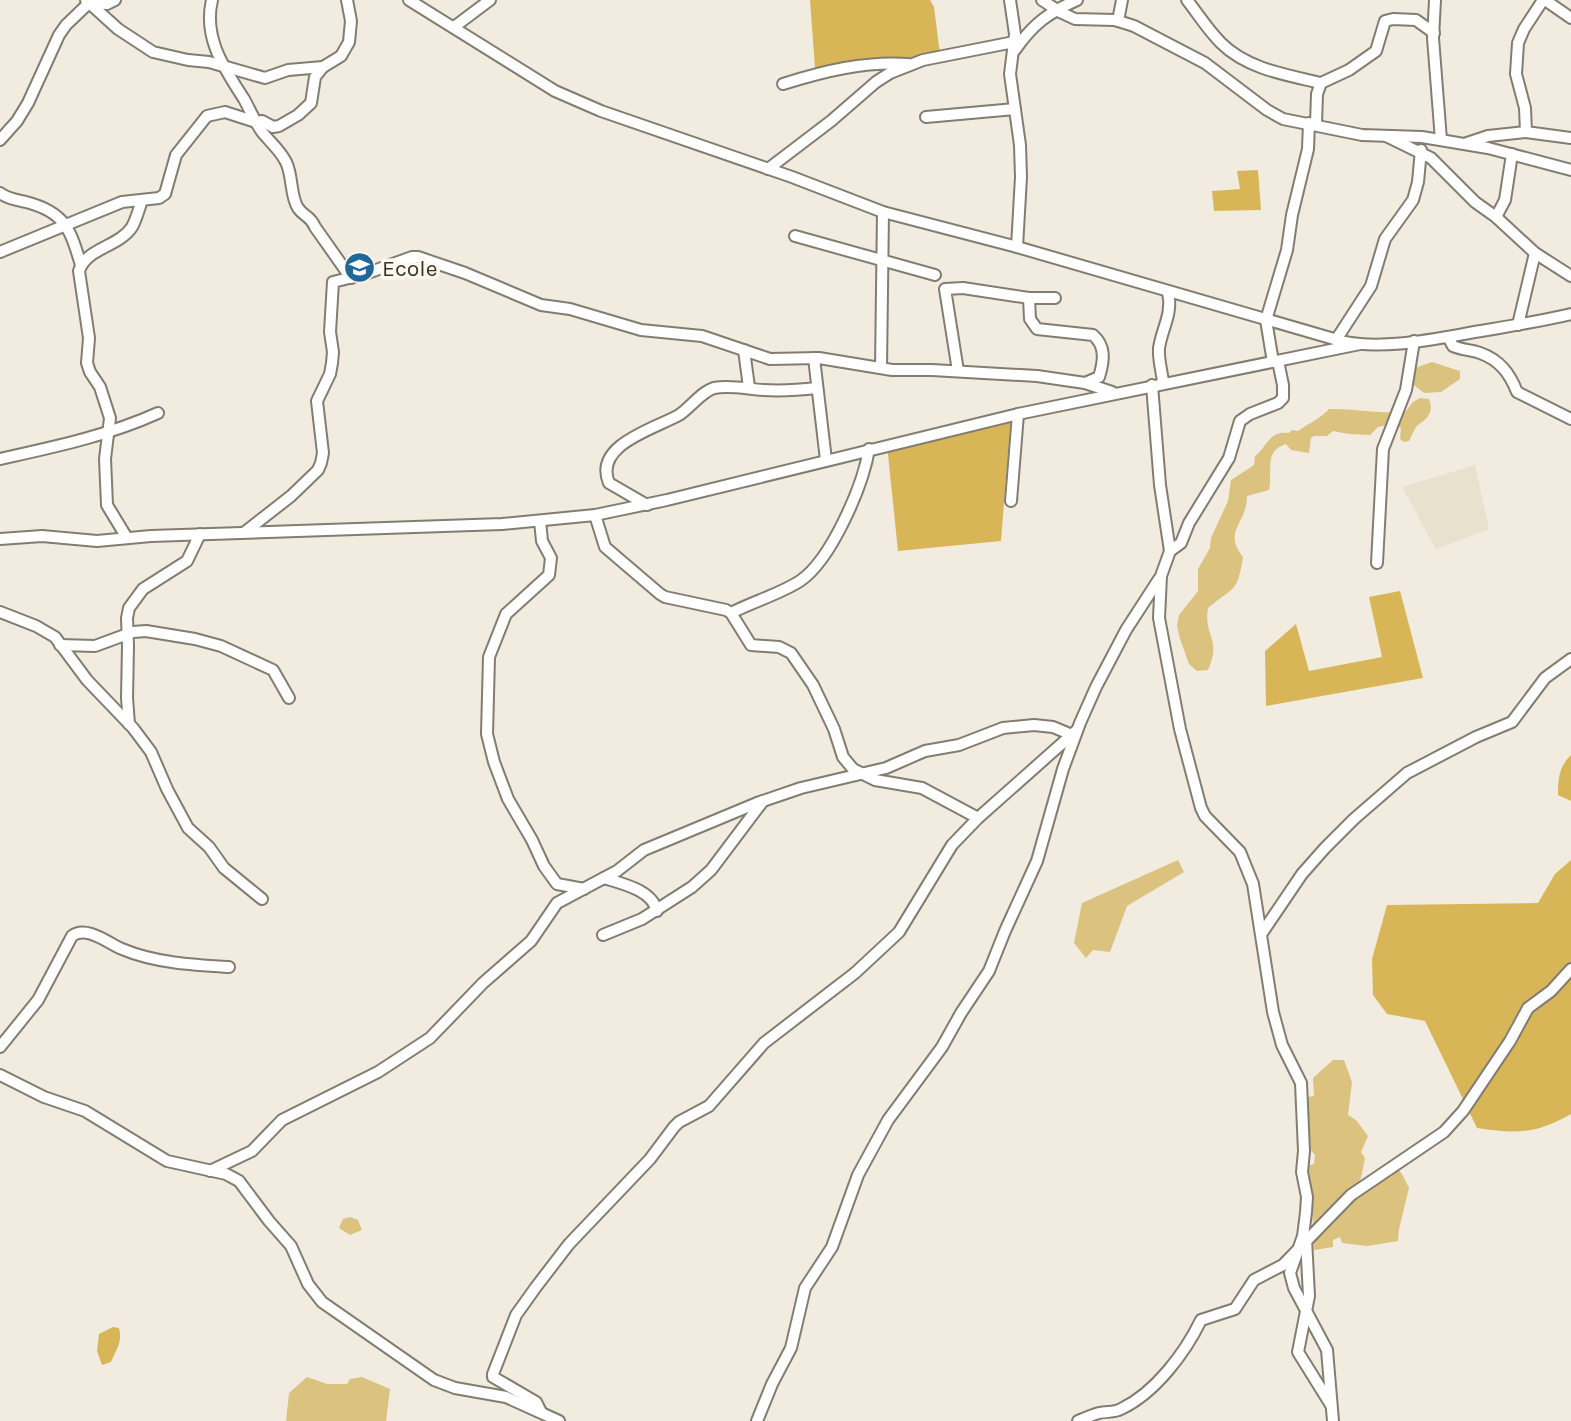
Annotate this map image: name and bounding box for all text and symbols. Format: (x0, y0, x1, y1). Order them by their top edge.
school or university icon: Ecole (342, 251, 376, 285)
place label: Ecole (382, 255, 438, 282)

